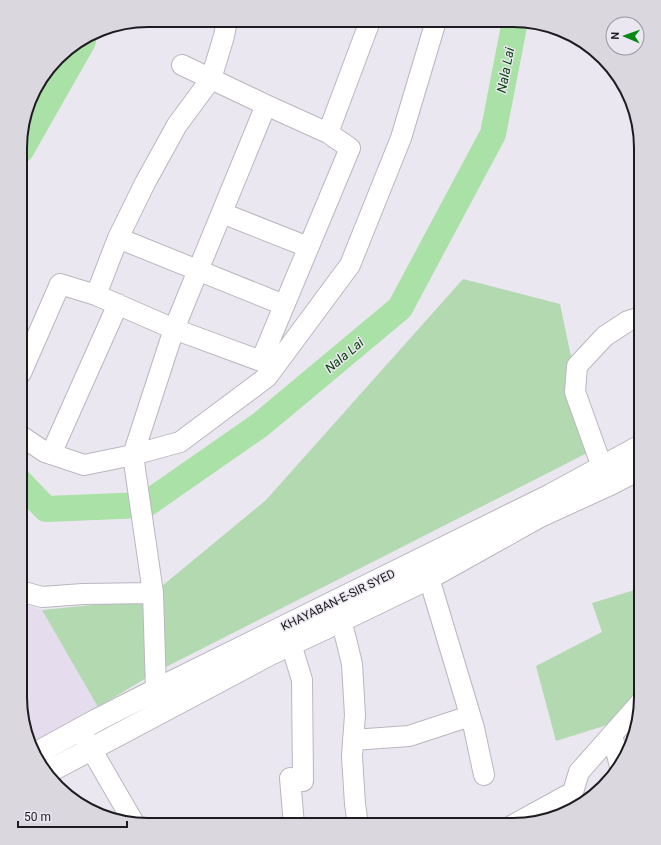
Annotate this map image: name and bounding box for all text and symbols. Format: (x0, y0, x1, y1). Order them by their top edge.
north arrow (605, 16, 645, 56)
text: N (609, 31, 622, 40)
water label: Nala Lai (494, 45, 517, 94)
water label: Nala Lai (322, 334, 367, 376)
street label: KHAYABAN-E-SIR SYED (279, 566, 397, 634)
scale bar (18, 803, 127, 829)
text: 50 m (24, 810, 51, 824)

